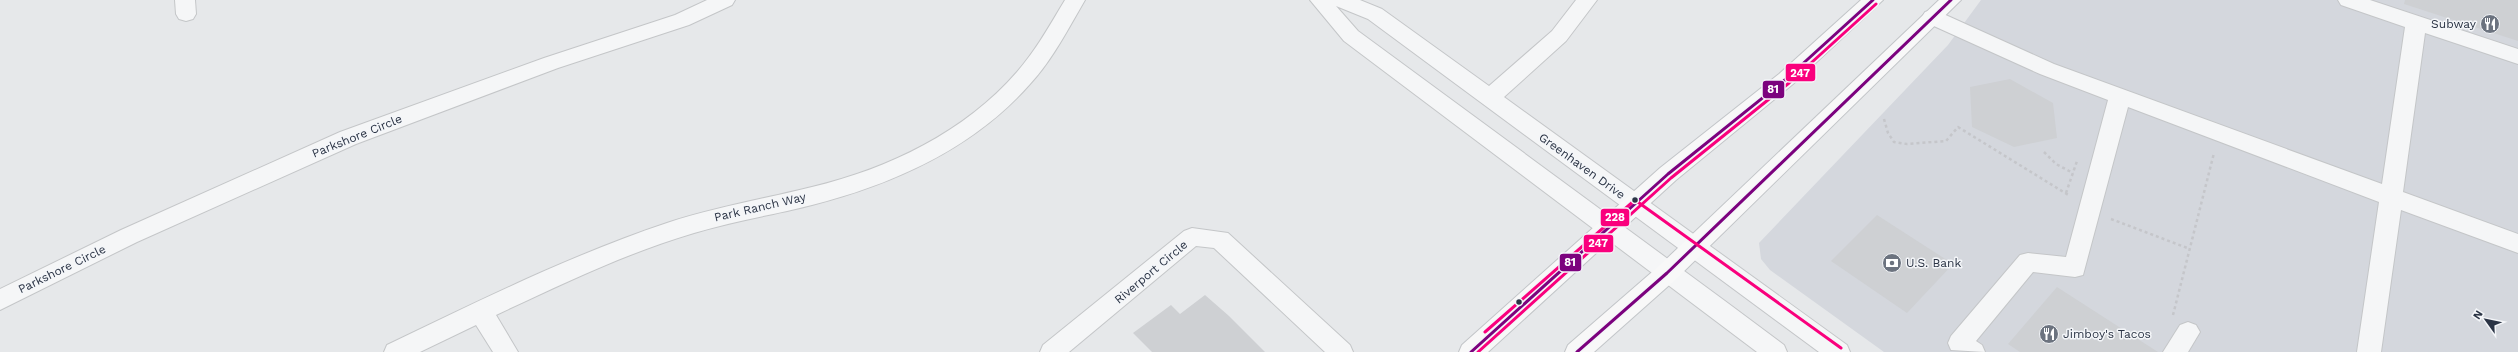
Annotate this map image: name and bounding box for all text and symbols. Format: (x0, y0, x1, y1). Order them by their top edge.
restaurant icon: Subway (2479, 13, 2501, 35)
place label: Subway (2431, 17, 2477, 31)
line badge: 247 (1785, 63, 1816, 82)
text: 247 (1790, 67, 1810, 80)
line badge: 81 (1762, 80, 1785, 99)
text: 81 (1767, 83, 1779, 96)
street label: Parkshore Circle (310, 112, 404, 160)
street label: Greenhaven Drive (1536, 130, 1628, 202)
street label: Park Ranch Way (713, 189, 808, 224)
unlabelled marker (1630, 195, 1640, 205)
line badge: 228 (1600, 208, 1630, 227)
text: 228 (1605, 211, 1625, 224)
line badge: 247 (1583, 234, 1614, 253)
street label: Riverport Circle (1112, 237, 1190, 307)
text: 247 (1588, 237, 1608, 250)
street label: Parkshore Circle (16, 242, 108, 296)
bank icon: U.S. Bank (1881, 252, 1903, 274)
line badge: 81 (1559, 253, 1582, 272)
text: 81 (1564, 256, 1576, 269)
place label: U.S. Bank (1906, 256, 1961, 270)
unlabelled marker (1514, 297, 1524, 307)
north arrow (2466, 300, 2506, 340)
text: N (2470, 308, 2486, 322)
restaurant icon: Jimboy's Tacos (2038, 323, 2060, 345)
place label: Jimboy's Tacos (2063, 327, 2151, 341)

